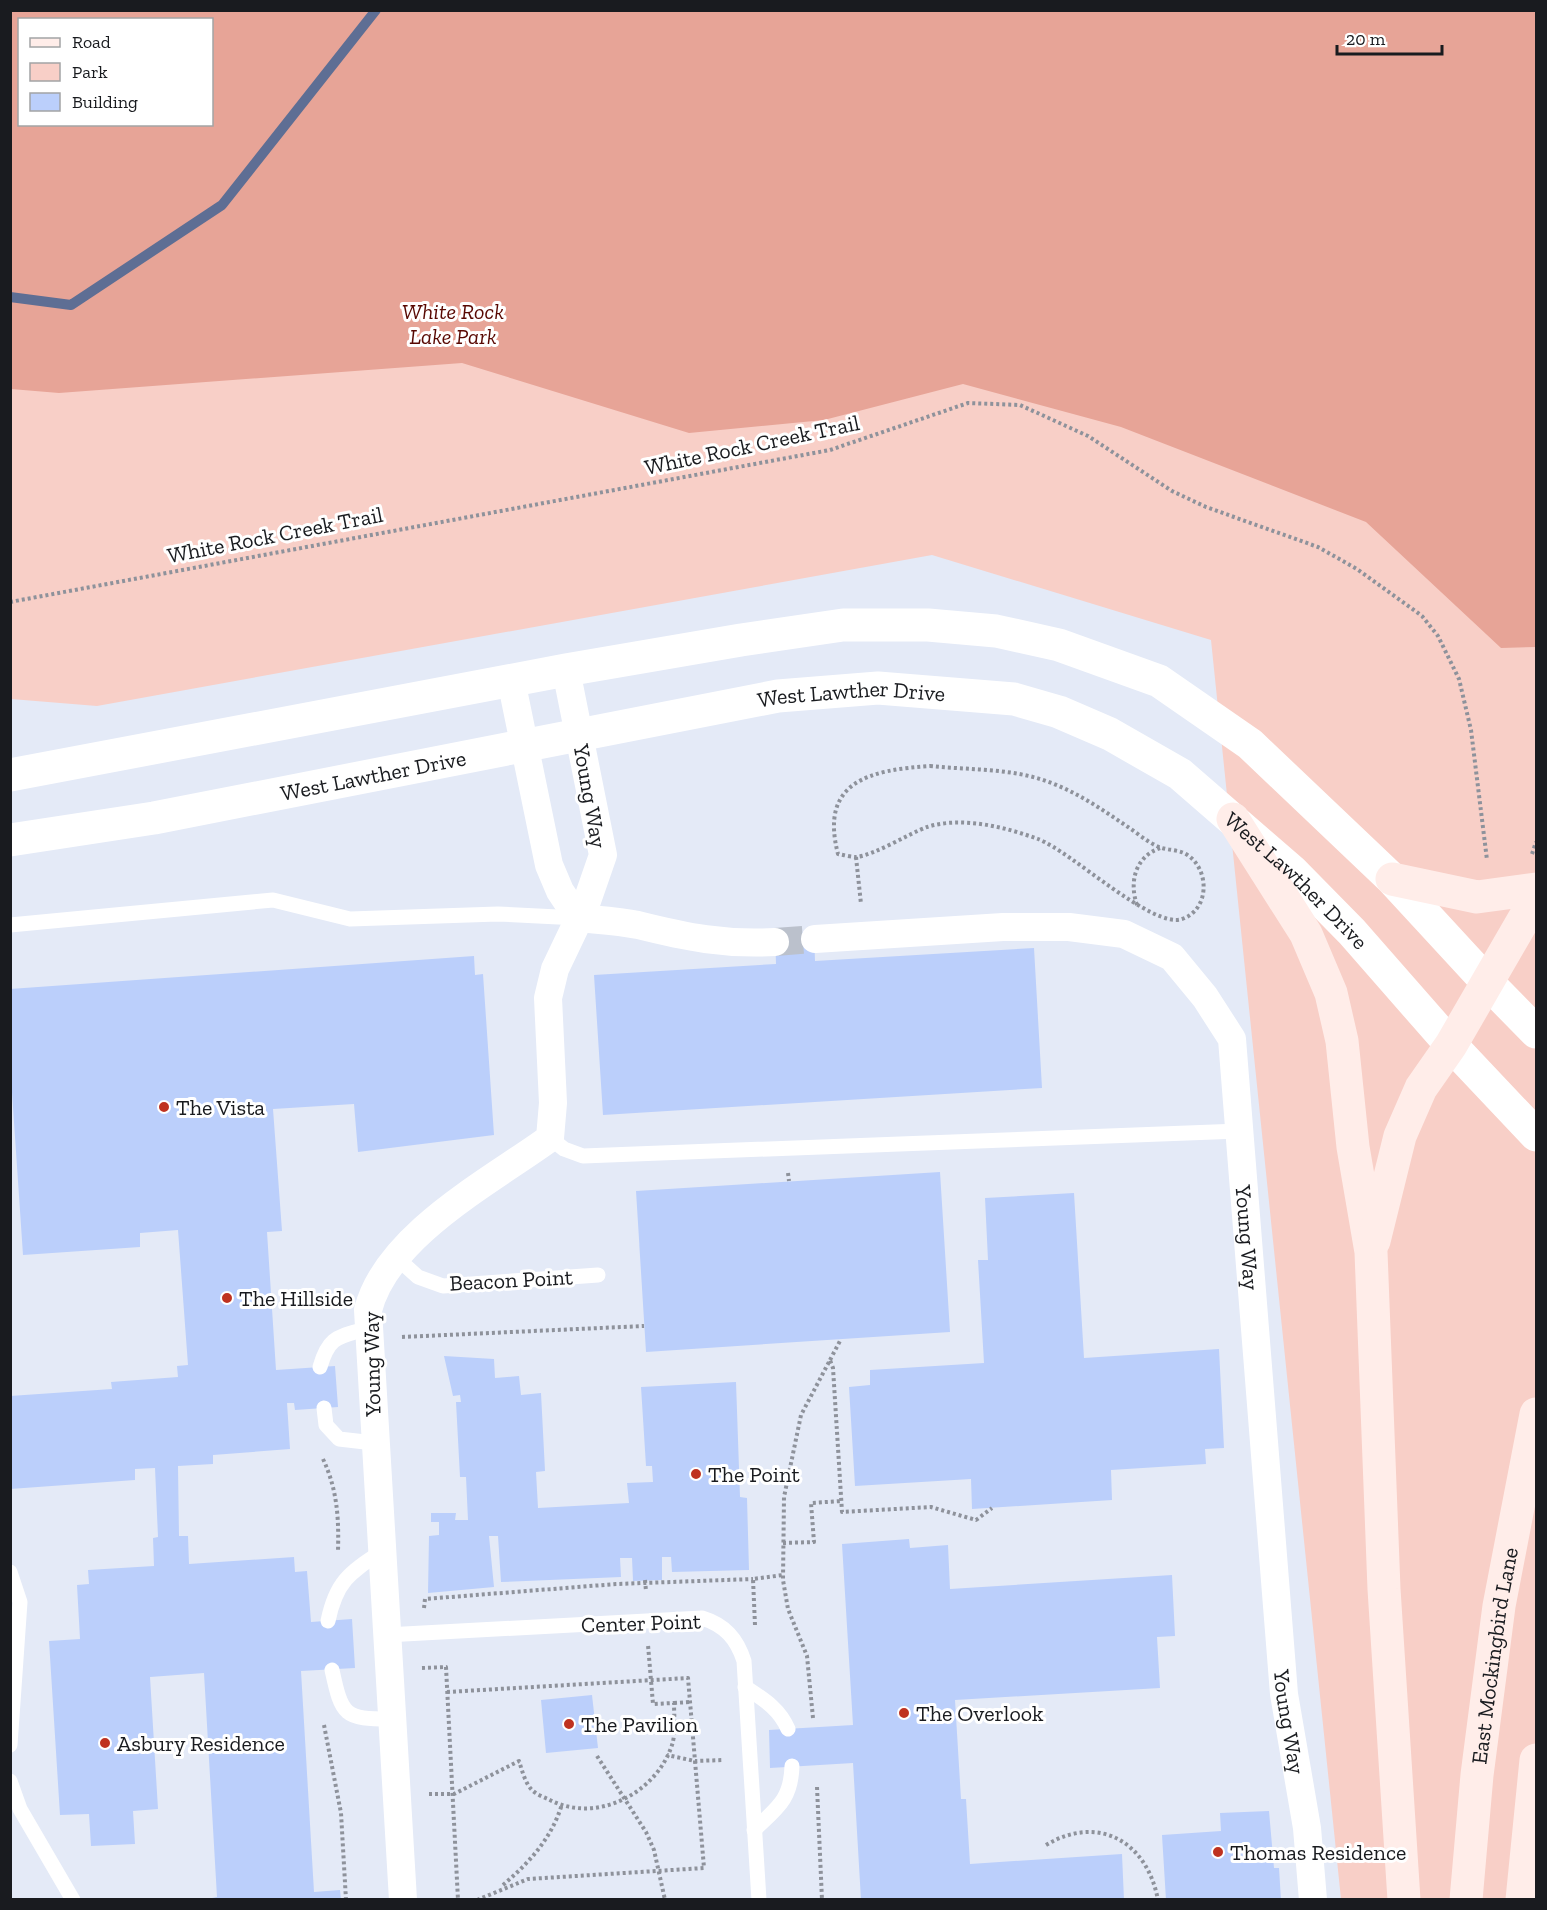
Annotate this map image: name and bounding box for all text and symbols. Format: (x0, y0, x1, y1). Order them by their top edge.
legend (18, 18, 213, 126)
scale bar (1337, 18, 1442, 56)
text: 20 m (1346, 28, 1386, 50)
text: Road (72, 31, 111, 53)
text: Park (72, 61, 108, 83)
text: Building (72, 91, 138, 113)
park label: White Rock Lake Park (402, 298, 504, 350)
street label: White Rock Creek Trail (642, 409, 862, 481)
street label: White Rock Creek Trail (165, 501, 385, 569)
street label: West Lawther Drive (755, 674, 946, 713)
street label: Young Way (567, 741, 613, 851)
street label: West Lawther Drive (278, 744, 468, 806)
street label: West Lawther Drive (1219, 805, 1374, 955)
place label: The Vista (176, 1094, 265, 1121)
marker: The Vista (157, 1100, 171, 1114)
street label: Young Way (1230, 1183, 1265, 1292)
street label: Beacon Point (449, 1263, 574, 1297)
place label: The Hillside (239, 1285, 353, 1312)
marker: The Hillside (220, 1291, 234, 1305)
street label: Young Way (358, 1310, 386, 1418)
place label: The Point (708, 1461, 800, 1488)
marker: The Point (689, 1467, 703, 1481)
street label: East Mockingbird Lane (1465, 1545, 1524, 1766)
street label: Center Point (581, 1607, 702, 1639)
street label: Young Way (1269, 1667, 1311, 1777)
place label: The Overlook (916, 1700, 1044, 1727)
marker: The Overlook (897, 1706, 911, 1720)
place label: The Pavilion (581, 1711, 699, 1738)
marker: The Pavilion (562, 1717, 576, 1731)
place label: Asbury Residence (117, 1730, 285, 1757)
marker: Asbury Residence (98, 1736, 112, 1750)
place label: Thomas Residence (1230, 1839, 1406, 1866)
marker: Thomas Residence (1211, 1845, 1225, 1859)

